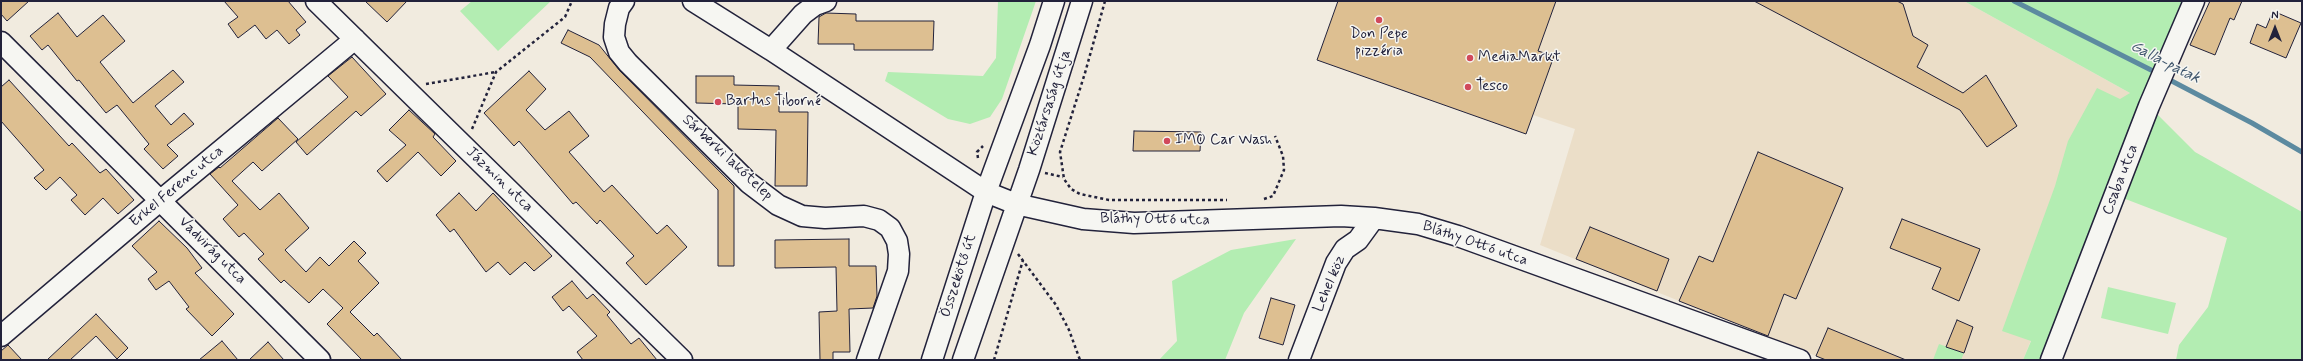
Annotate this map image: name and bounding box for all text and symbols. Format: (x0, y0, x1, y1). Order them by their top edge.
north arrow (2255, 8, 2295, 48)
text: N (2271, 9, 2279, 23)
marker: Don Pepe pizzéria (1374, 15, 1384, 25)
place label: Don Pepe pizzéria (1350, 26, 1408, 61)
water label: Galla-patak (2127, 37, 2203, 89)
street label: Köztársaság útja (1024, 48, 1076, 158)
place label: MediaMarkt (1478, 49, 1561, 67)
marker: MediaMarkt (1465, 53, 1475, 63)
place label: Tesco (1476, 78, 1508, 96)
marker: Tesco (1463, 82, 1473, 92)
place label: Bartus Tiborné (726, 93, 821, 111)
marker: Bartus Tiborné (713, 97, 723, 107)
street label: Sárberki lakótelep (678, 111, 776, 205)
place label: IMO Car Wash (1175, 132, 1272, 150)
marker: IMO Car Wash (1162, 136, 1172, 146)
street label: Csaba utca (2099, 142, 2143, 218)
street label: Erkel Ferenc utca (126, 143, 228, 231)
street label: Jázmin utca (462, 143, 536, 217)
street label: Bláthy Ottó utca (1100, 210, 1210, 230)
street label: Vadvirág utca (174, 213, 250, 289)
street label: Bláthy Ottó utca (1420, 218, 1530, 270)
street label: Összekötő út (937, 232, 981, 320)
street label: Lehel köz (1310, 253, 1350, 315)

